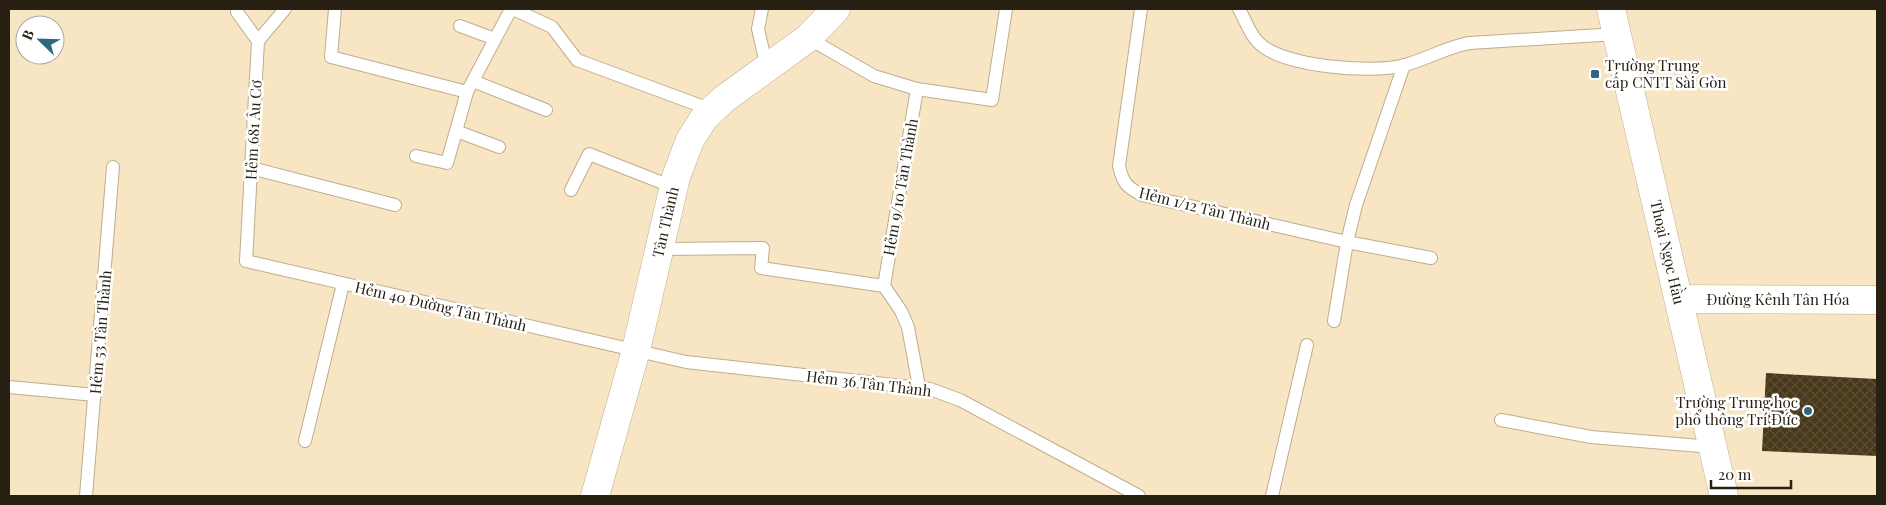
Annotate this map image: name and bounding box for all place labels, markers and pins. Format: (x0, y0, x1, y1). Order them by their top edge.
place label: Trường Trung cấp CNTT Sài Gòn (1605, 55, 1727, 92)
marker: Trường Trung cấp CNTT Sài Gòn (1589, 68, 1601, 80)
place label: Trường Trung học phổ thông Trí Đức (1675, 392, 1798, 429)
marker: Trường Trung học phổ thông Trí Đức (1802, 405, 1814, 417)

